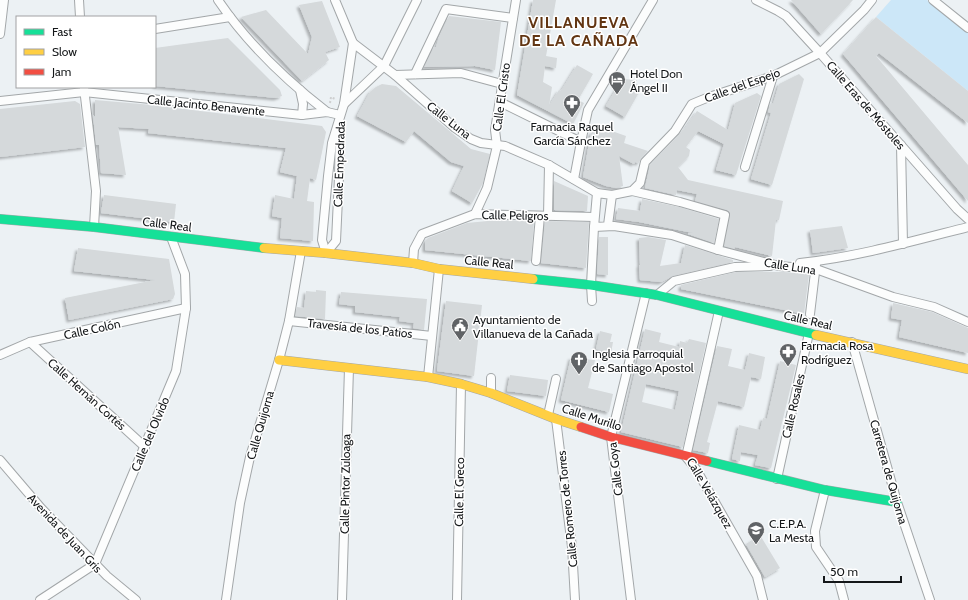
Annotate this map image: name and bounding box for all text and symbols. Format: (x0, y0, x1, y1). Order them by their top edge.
district label: VILLANUEVA DE LA CAÑADA (519, 13, 639, 50)
legend (16, 16, 156, 88)
text: Fast (52, 24, 72, 39)
text: Slow (52, 44, 77, 59)
street label: Calle Eras de Móstoles (823, 58, 909, 152)
street label: Calle El Cristo (489, 61, 513, 132)
text: Jam (51, 64, 71, 79)
street label: Calle del Espejo (702, 64, 782, 106)
place label: Hotel Don Ángel II (630, 66, 683, 95)
hotel icon: Hotel Don Ángel II (607, 70, 627, 95)
street label: Calle Jacinto Benavente (146, 91, 266, 119)
pharmacy icon: Farmacia Raquel García Sánchez (562, 93, 582, 118)
street label: Calle Luna (424, 98, 474, 142)
place label: Farmacia Raquel García Sánchez (531, 119, 614, 148)
street label: Calle Empedrada (330, 121, 348, 207)
street label: Calle Peligros (481, 207, 549, 223)
street label: Calle Real (142, 214, 193, 234)
street label: Calle Real (464, 252, 514, 272)
street label: Calle Luna (763, 255, 817, 278)
street label: Calle Real (782, 307, 834, 333)
place label: Ayuntamiento de Villanueva de la Cañada (473, 312, 593, 341)
street label: Travesía de los Patios (307, 315, 413, 341)
street label: Calle Colón (62, 316, 122, 342)
public building icon: Ayuntamiento de Villanueva de la Cañada (450, 316, 470, 341)
place label: Farmacia Rosa Rodríguez (801, 338, 873, 367)
pharmacy icon: Farmacia Rosa Rodríguez (778, 342, 798, 367)
place label: Inglesia Parroquial de Santiago Apostol (592, 346, 694, 375)
church icon: Inglesia Parroquial de Santiago Apostol (569, 350, 589, 375)
street label: Calle Hernán Cortés (45, 355, 129, 433)
street label: Calle Rosales (778, 372, 808, 440)
street label: Calle Quijorna (243, 389, 277, 461)
street label: Calle del Olvido (128, 394, 173, 474)
street label: Calle Murillo (560, 400, 624, 434)
street label: Carretera de Quijorna (867, 418, 911, 526)
street label: Calle Pintor Zuloaga (337, 434, 353, 534)
street label: Calle Goya (604, 441, 626, 497)
street label: Calle Romero de Torres (553, 450, 581, 568)
street label: Calle Velázquez (684, 455, 736, 531)
street label: Calle El Greco (451, 457, 467, 527)
street label: Avenida de Juan Gris (25, 490, 105, 576)
place label: C.E.P.A. La Mesta (769, 516, 814, 545)
school or university icon: C.E.P.A. La Mesta (746, 520, 766, 545)
scale bar (824, 558, 901, 584)
text: 50 m (830, 564, 858, 579)

